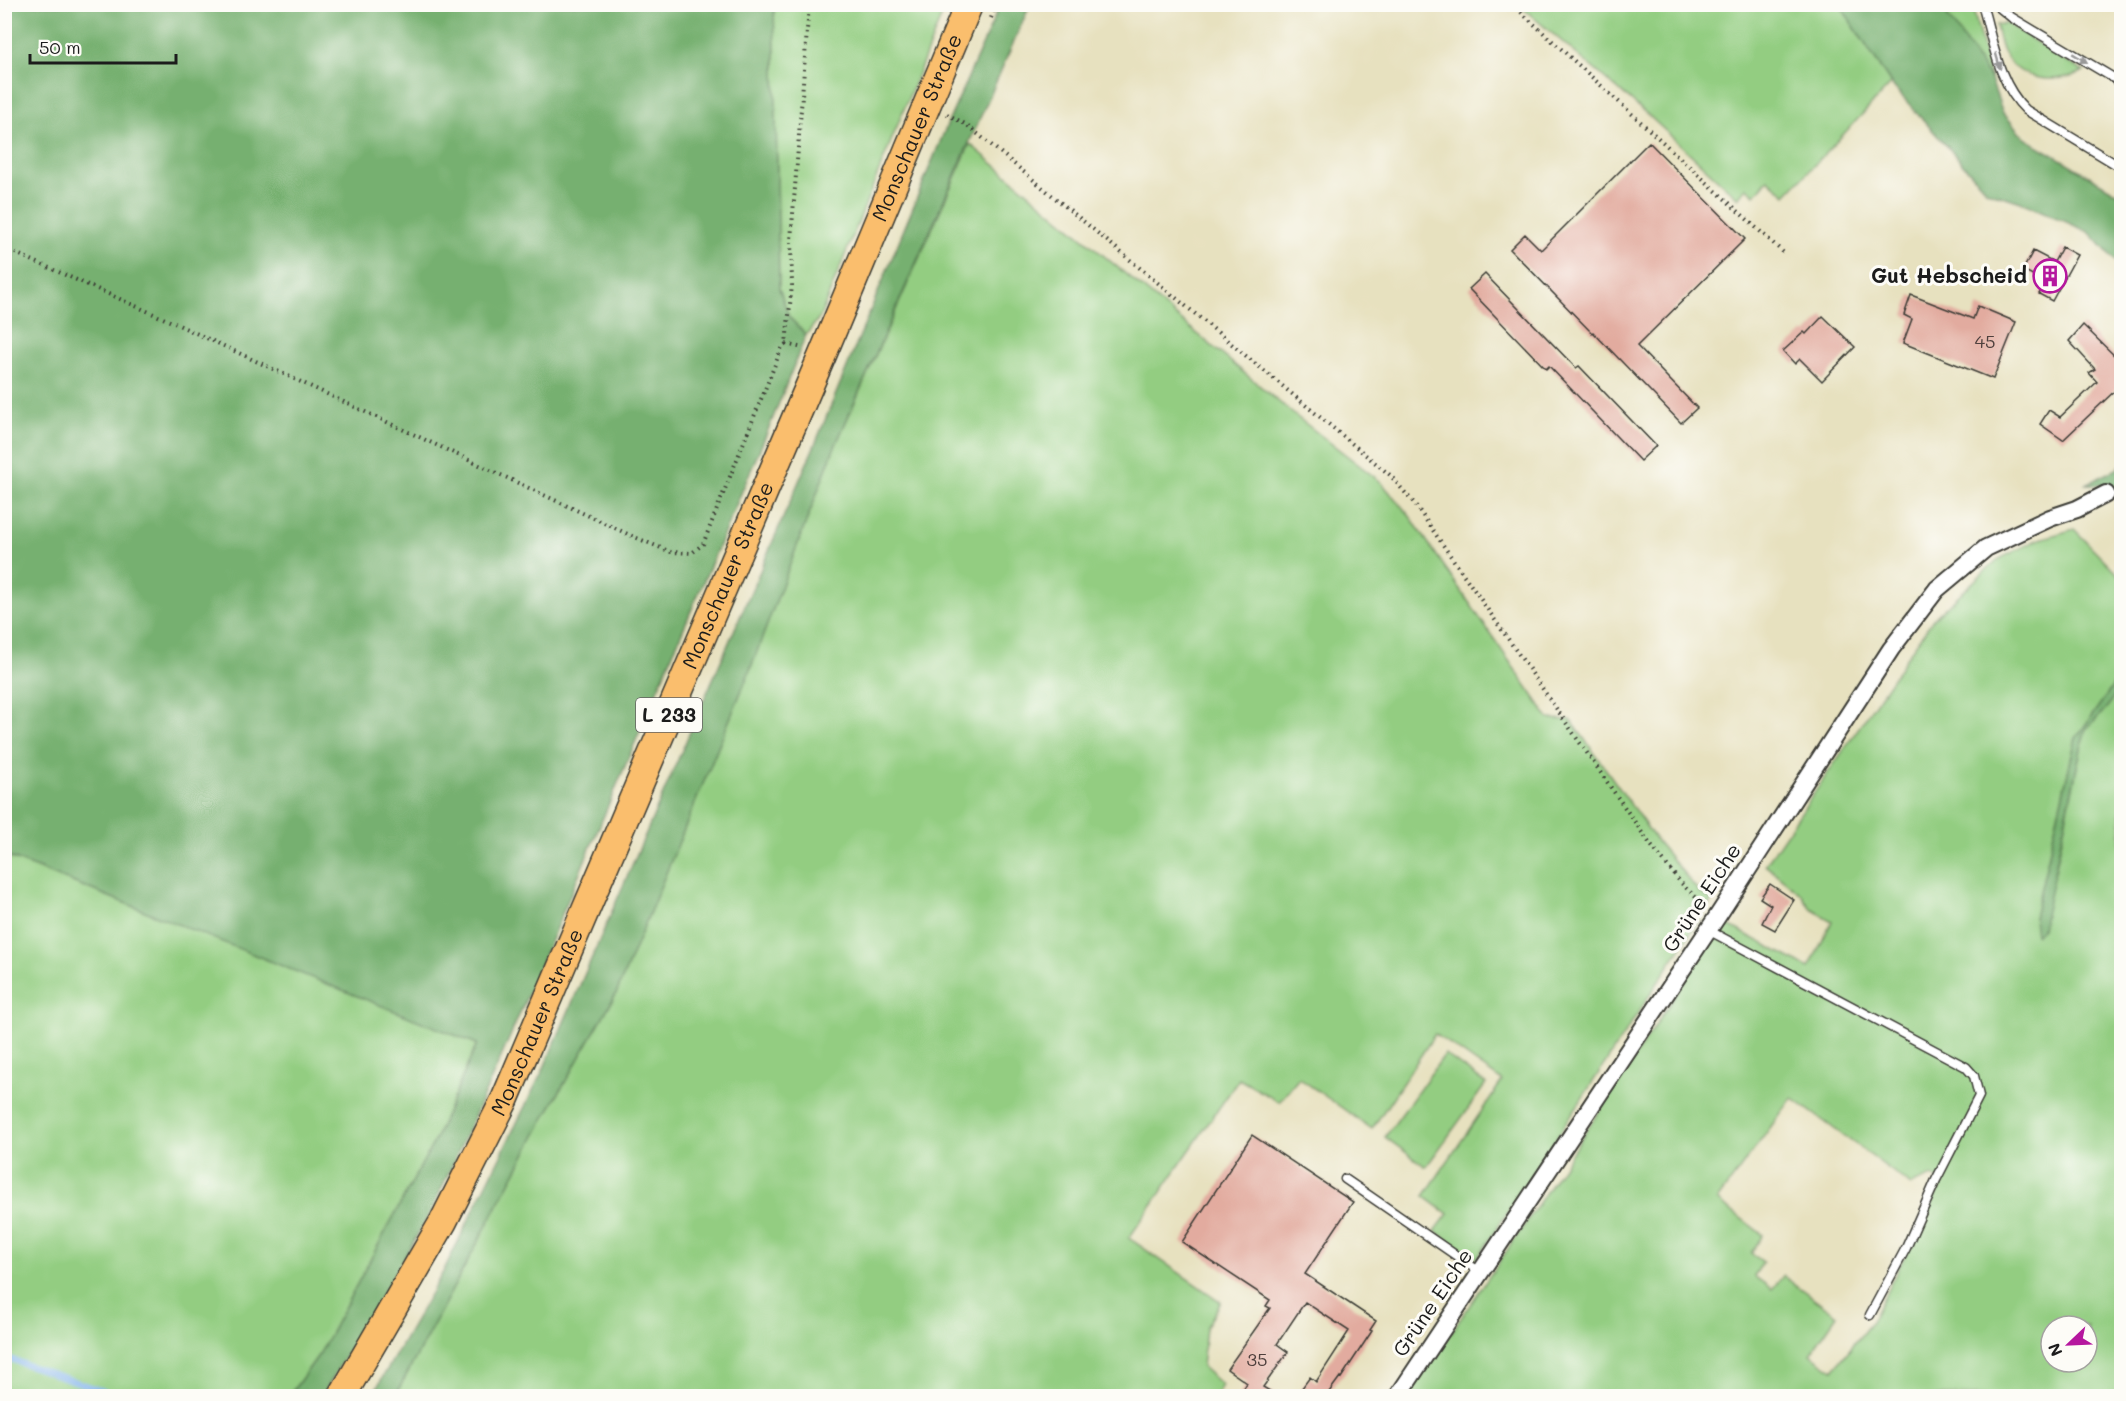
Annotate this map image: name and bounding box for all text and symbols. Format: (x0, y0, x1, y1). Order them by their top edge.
scale bar (30, 27, 176, 65)
street label: Monschauer Straße (865, 29, 967, 225)
text: 50 m (39, 35, 81, 59)
one-way arrow (1994, 52, 2003, 70)
one-way arrow (2071, 53, 2088, 63)
building icon: Gut Hebscheid (2032, 258, 2068, 294)
place label: Gut Hebscheid (1871, 261, 2027, 288)
house number: 45 (1974, 329, 1996, 353)
street label: Monschauer Straße (675, 477, 779, 673)
road number: L 233 (636, 698, 702, 732)
street label: Grüne Eiche (1655, 838, 1746, 957)
street label: Monschauer Straße (484, 924, 588, 1120)
street label: Grüne Eiche (1386, 1243, 1478, 1361)
north arrow (2039, 1314, 2099, 1374)
text: N (2043, 1340, 2067, 1360)
house number: 35 (1246, 1347, 1268, 1371)

